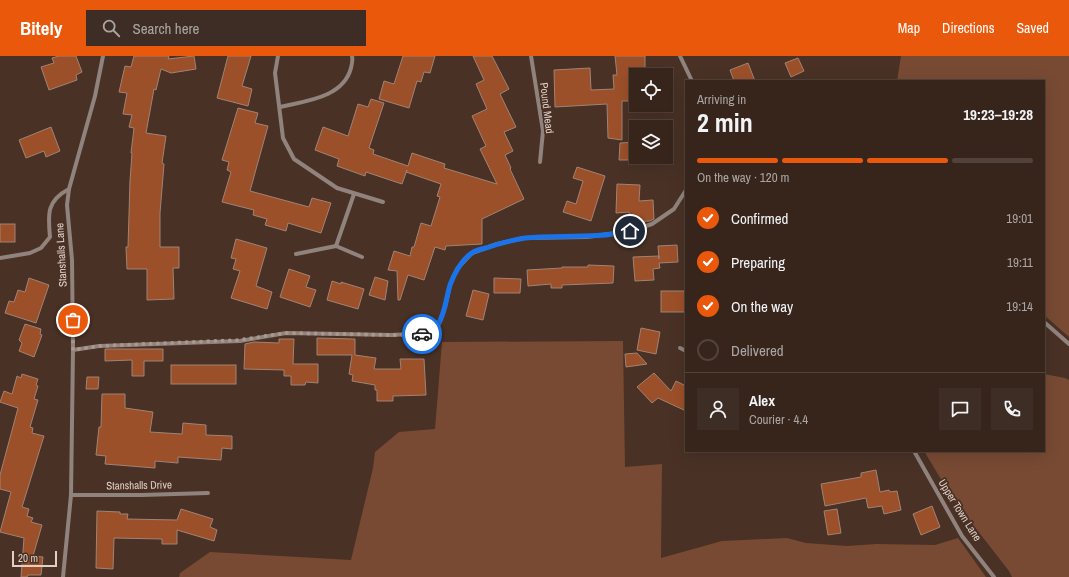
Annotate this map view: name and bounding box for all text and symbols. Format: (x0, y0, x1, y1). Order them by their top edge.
search box (86, 10, 366, 46)
text: Bitely (20, 15, 62, 41)
icon: search (100, 17, 122, 39)
text: Search here (132, 18, 199, 39)
text: Map (898, 19, 920, 37)
text: Directions (942, 19, 994, 37)
text: Saved (1016, 19, 1049, 37)
map controls (629, 68, 673, 164)
button: locate (629, 68, 673, 112)
street label: Pound Mead (537, 82, 557, 134)
text: Arriving in (697, 91, 746, 108)
text: 19:23–19:28 (963, 104, 1033, 125)
text: 2 min (697, 105, 753, 140)
button: layers (629, 120, 673, 164)
text: On the way · 120 m (697, 169, 789, 186)
icon: check (697, 207, 719, 229)
text: Confirmed (731, 208, 788, 229)
text: 19:01 (1006, 210, 1033, 227)
pin (613, 214, 647, 248)
icon: home (619, 220, 641, 242)
street label: Stanshalls Lane (52, 223, 70, 287)
icon: check (697, 251, 719, 273)
text: Preparing (731, 252, 785, 273)
text: 19:11 (1007, 254, 1033, 271)
icon: check (697, 295, 719, 317)
text: On the way (731, 296, 793, 317)
text: 19:14 (1006, 298, 1033, 315)
pin (56, 303, 90, 337)
icon: bag (62, 309, 84, 331)
courier (402, 314, 442, 354)
icon: car (411, 323, 433, 345)
text: Delivered (731, 340, 784, 361)
button: person (697, 388, 739, 430)
button: chat (939, 388, 981, 430)
button: phone (991, 388, 1033, 430)
text: Alex (749, 390, 775, 411)
text: Courier · 4.4 (749, 411, 808, 428)
street label: Upper Town Lane (935, 476, 985, 544)
street label: Stanshalls Drive (106, 477, 172, 493)
scale bar (12, 549, 57, 568)
text: 20 m (18, 551, 38, 565)

